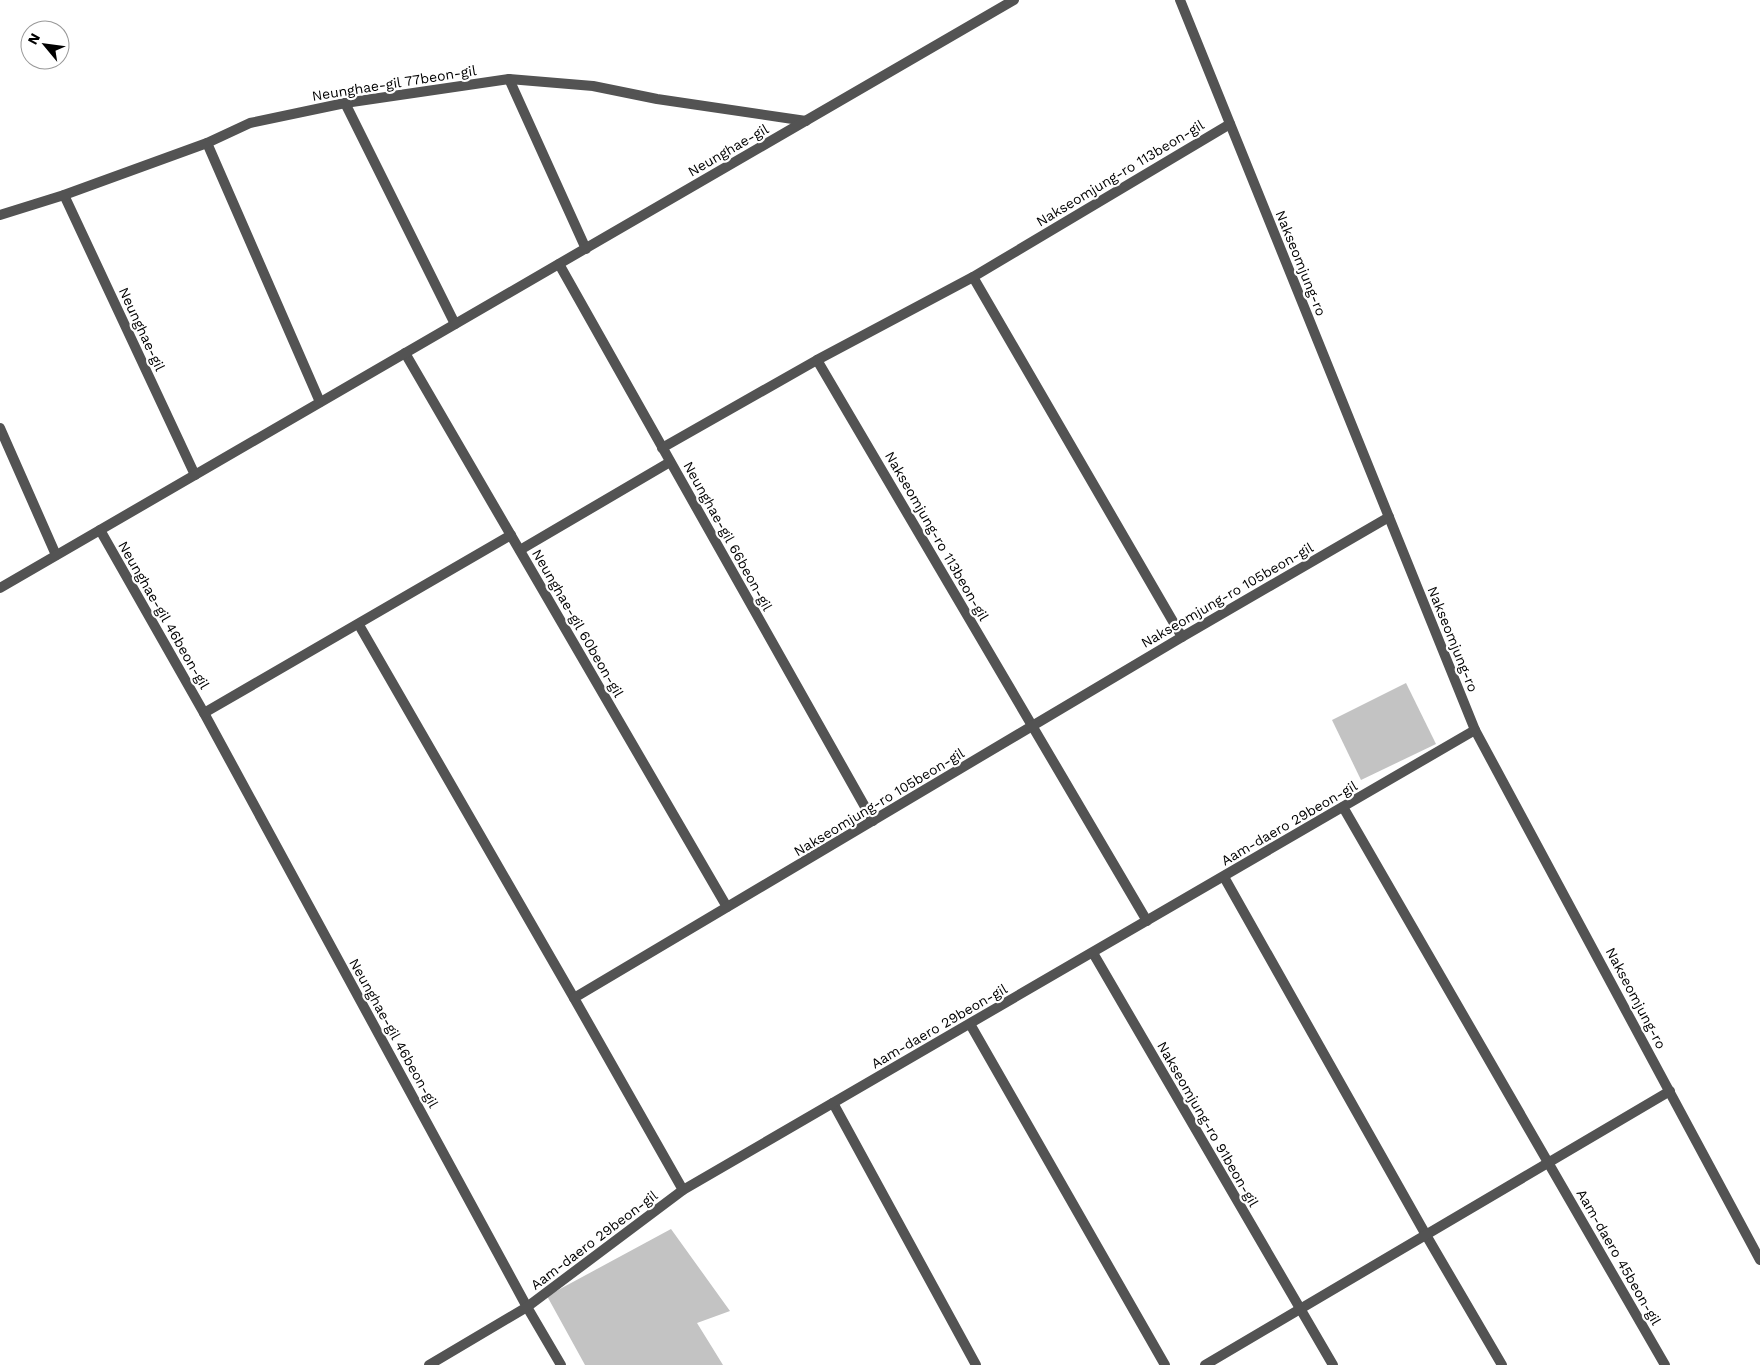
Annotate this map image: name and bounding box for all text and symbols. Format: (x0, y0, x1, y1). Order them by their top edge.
north arrow (20, 20, 70, 70)
text: N (24, 30, 43, 47)
street label: Neunghae-gil 77beon-gil (311, 62, 478, 104)
street label: Nakseomjung-ro 113beon-gil (1033, 116, 1207, 229)
street label: Neunghae-gil (685, 120, 772, 179)
street label: Nakseomjung-ro (1272, 208, 1330, 318)
street label: Neunghae-gil (116, 285, 169, 374)
street label: Nakseomjung-ro 113beon-gil (882, 449, 992, 624)
street label: Neunghae-gil 66beon-gil (680, 459, 776, 614)
street label: Neunghae-gil 46beon-gil (115, 538, 213, 692)
street label: Nakseomjung-ro 105beon-gil (1138, 539, 1316, 651)
street label: Neunghae-gil 60beon-gil (529, 546, 627, 700)
street label: Nakseomjung-ro (1424, 584, 1482, 694)
street label: Nakseomjung-ro 105beon-gil (791, 744, 968, 859)
street label: Aam-daero 29beon-gil (1218, 777, 1360, 869)
street label: Nakseomjung-ro (1603, 945, 1669, 1051)
street label: Neunghae-gil 46beon-gil (346, 956, 442, 1111)
street label: Aam-daero 29beon-gil (868, 980, 1010, 1072)
street label: Nakseomjung-ro 91beon-gil (1154, 1039, 1262, 1210)
street label: Aam-daero 45beon-gil (1573, 1186, 1665, 1328)
street label: Aam-daero 29beon-gil (528, 1187, 661, 1293)

